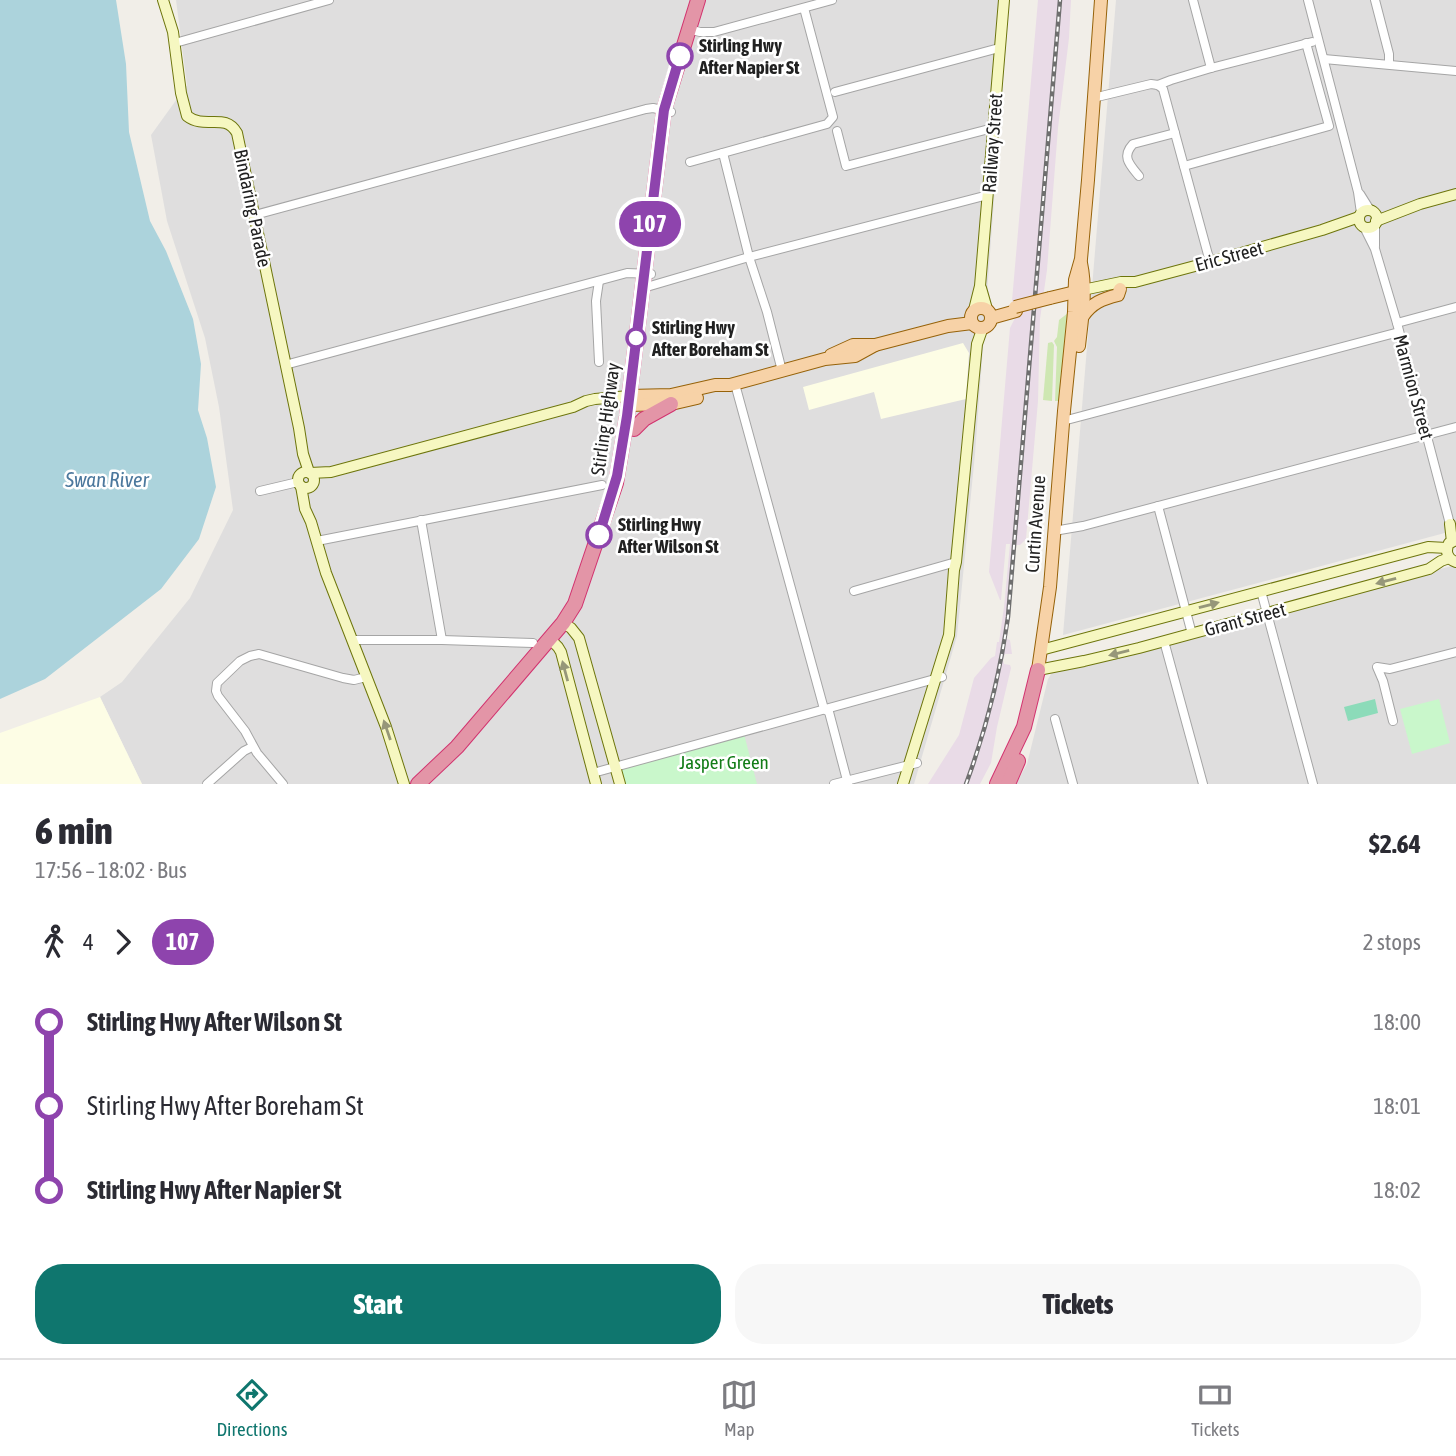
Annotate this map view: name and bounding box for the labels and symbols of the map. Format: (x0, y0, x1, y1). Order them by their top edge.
place label: Stirling Hwy After Napier St (698, 34, 800, 78)
marker: Stirling Hwy After Napier St (667, 43, 693, 69)
street label: Railway Street (978, 93, 1006, 193)
street label: Bindaring Parade (230, 147, 276, 269)
line badge: 107 (610, 201, 690, 247)
street label: Eric Street (1193, 236, 1265, 276)
place label: Stirling Hwy After Boreham St (651, 316, 769, 360)
marker: Stirling Hwy After Boreham St (626, 328, 646, 348)
street label: Marmion Street (1389, 332, 1439, 442)
street label: Stirling Highway (586, 361, 624, 477)
water label: Swan River (64, 467, 149, 491)
street label: Curtin Avenue (1021, 475, 1049, 573)
place label: Stirling Hwy After Wilson St (617, 513, 719, 557)
marker: Stirling Hwy After Wilson St (586, 522, 612, 548)
one-way arrow (1374, 576, 1396, 587)
street label: Grant Street (1202, 598, 1288, 640)
one-way arrow (1199, 599, 1220, 609)
one-way arrow (1108, 648, 1130, 659)
one-way arrow (560, 660, 570, 681)
one-way arrow (381, 719, 392, 740)
park label: Jasper Green (679, 751, 769, 773)

